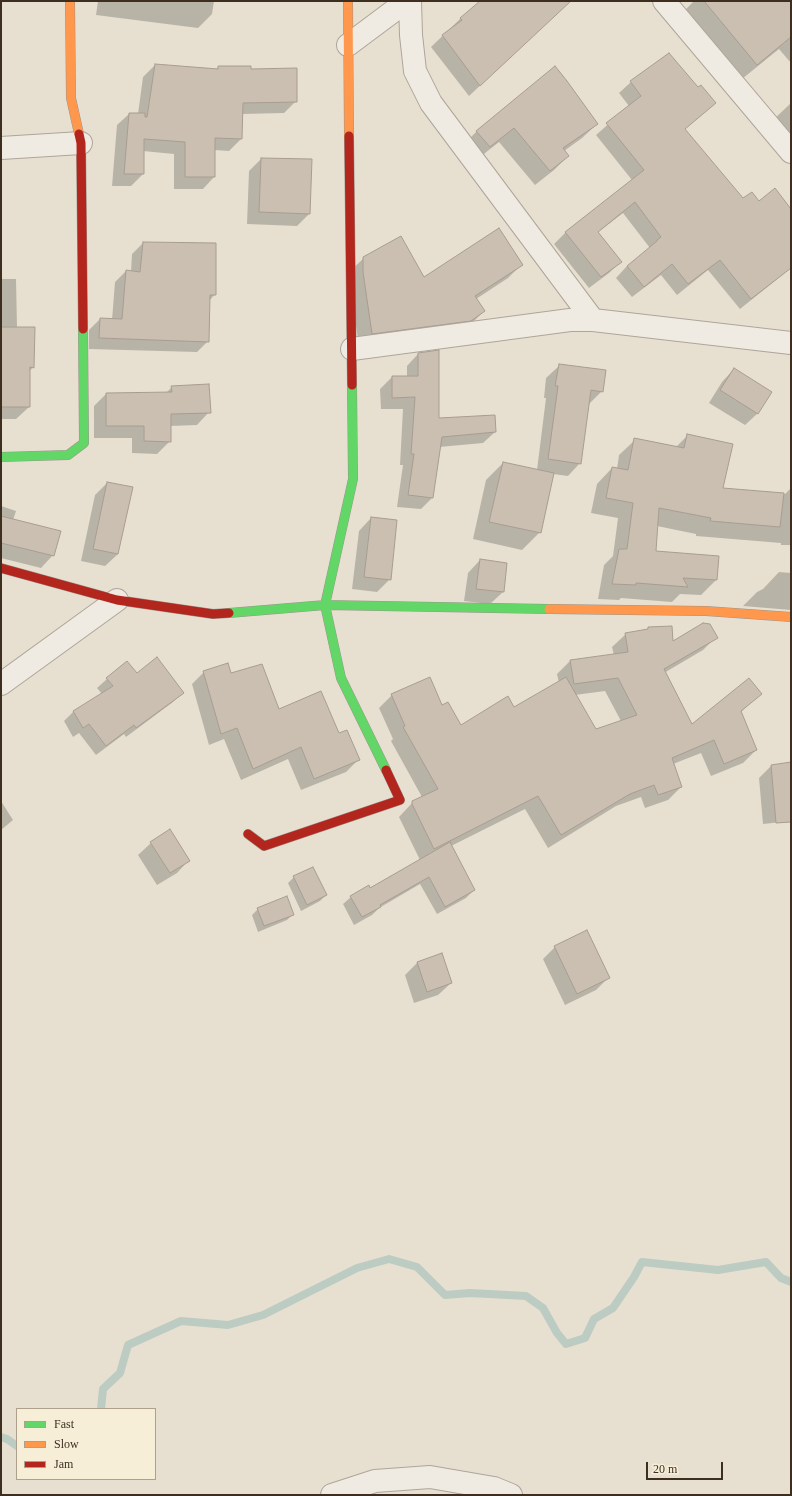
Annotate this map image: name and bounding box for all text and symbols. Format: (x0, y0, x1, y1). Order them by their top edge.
legend (16, 1408, 156, 1480)
text: Fast (54, 1417, 74, 1431)
text: Slow (54, 1437, 79, 1451)
scale bar (648, 1454, 725, 1480)
text: Jam (54, 1457, 73, 1471)
text: 20 m (653, 1462, 677, 1476)

